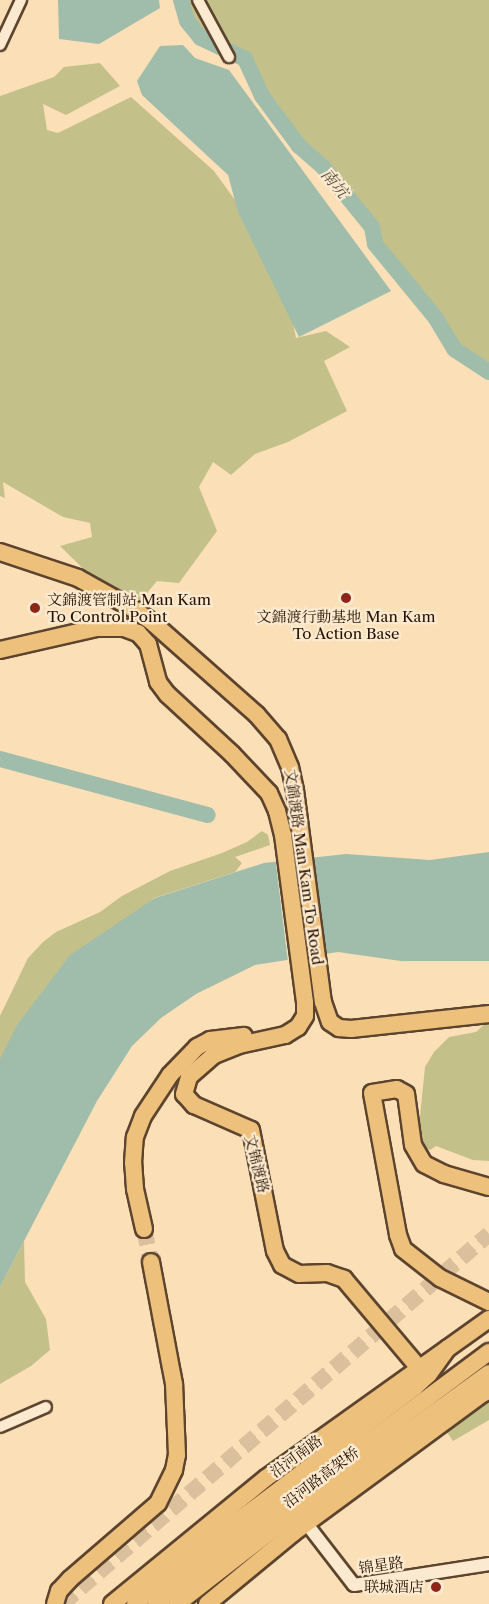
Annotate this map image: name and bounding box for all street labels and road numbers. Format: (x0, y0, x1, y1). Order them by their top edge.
street label: 文錦渡路 Man Kam To Road (281, 768, 327, 966)
street label: 文锦渡路 (241, 1133, 273, 1195)
street label: 沿河南路 (266, 1431, 326, 1481)
street label: 沿河路高架桥 (280, 1443, 362, 1511)
street label: 锦星路 (357, 1553, 405, 1577)

